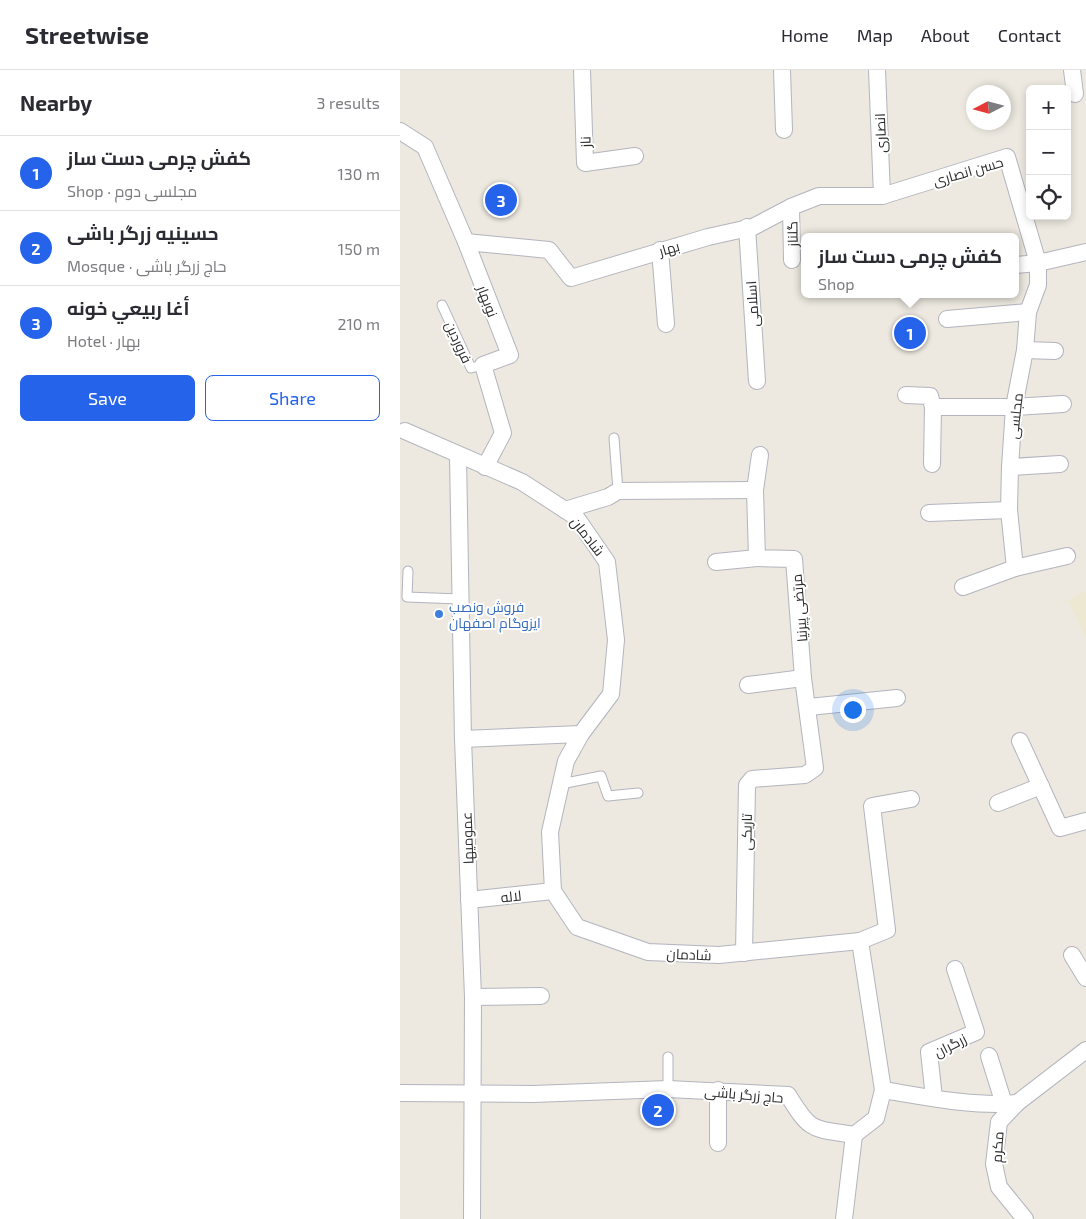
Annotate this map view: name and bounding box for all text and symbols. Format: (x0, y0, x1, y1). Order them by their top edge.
text: Streetwise (25, 20, 149, 49)
text: Home (781, 24, 829, 46)
text: Map (857, 24, 893, 46)
text: About (921, 24, 970, 46)
text: Contact (998, 24, 1061, 46)
north arrow (966, 85, 1011, 130)
map controls (1026, 85, 1071, 220)
button: + (1026, 85, 1071, 130)
text: Nearby (20, 90, 92, 115)
text: 3 results (317, 93, 380, 112)
street label: انصاری (871, 113, 889, 153)
button: − (1026, 130, 1071, 175)
street label: ناز (576, 136, 594, 149)
text: کفش چرمی دست ساز (67, 146, 251, 169)
street label: حسن انصاری (931, 153, 1005, 189)
text: 1 (33, 164, 39, 183)
text: 130 m (338, 164, 380, 183)
button: locate (1026, 175, 1071, 220)
text: Shop · مجلسی دوم (67, 181, 197, 200)
pin: 3 (485, 181, 517, 219)
text: حسینیه زرگر باشی (67, 221, 219, 244)
street label: گلناز (783, 221, 801, 248)
popup (801, 233, 1019, 298)
street label: بهار (656, 237, 681, 259)
text: 2 (31, 239, 41, 258)
text: 150 m (338, 239, 380, 258)
text: کفش چرمی دست ساز (818, 244, 1002, 267)
text: Mosque · حاج زرگر باشی (67, 256, 226, 275)
text: Shop (818, 274, 855, 293)
street label: اسلامی (742, 280, 762, 328)
street label: نوبهار (474, 282, 502, 319)
text: أغا ربيعي خونه (67, 296, 189, 319)
text: 3 (31, 314, 41, 333)
text: 210 m (337, 314, 380, 333)
pin: 1 (894, 314, 926, 352)
street label: فروردین (442, 318, 476, 366)
text: Hotel · بهار (67, 331, 140, 350)
button: Save (20, 375, 195, 421)
button: Share (205, 375, 380, 421)
street label: مجلسی (1004, 392, 1026, 440)
street label: شادمان (567, 513, 609, 559)
street label: مرتضی پیرنیا (788, 573, 812, 643)
place label: فروش ونصب ایزوگام اصفهان (449, 598, 541, 633)
marker: فروش ونصب ایزوگام اصفهان (433, 608, 445, 620)
your location (840, 697, 866, 723)
street label: عمومیها (458, 812, 476, 864)
street label: تاریکی (737, 813, 755, 851)
street label: لاله (500, 886, 522, 906)
street label: شادمان (666, 945, 712, 963)
street label: زرگران (931, 1030, 969, 1060)
street label: حاج زرگر باشی (704, 1082, 784, 1107)
pin: 2 (642, 1091, 674, 1129)
street label: مکرم (987, 1131, 1009, 1163)

